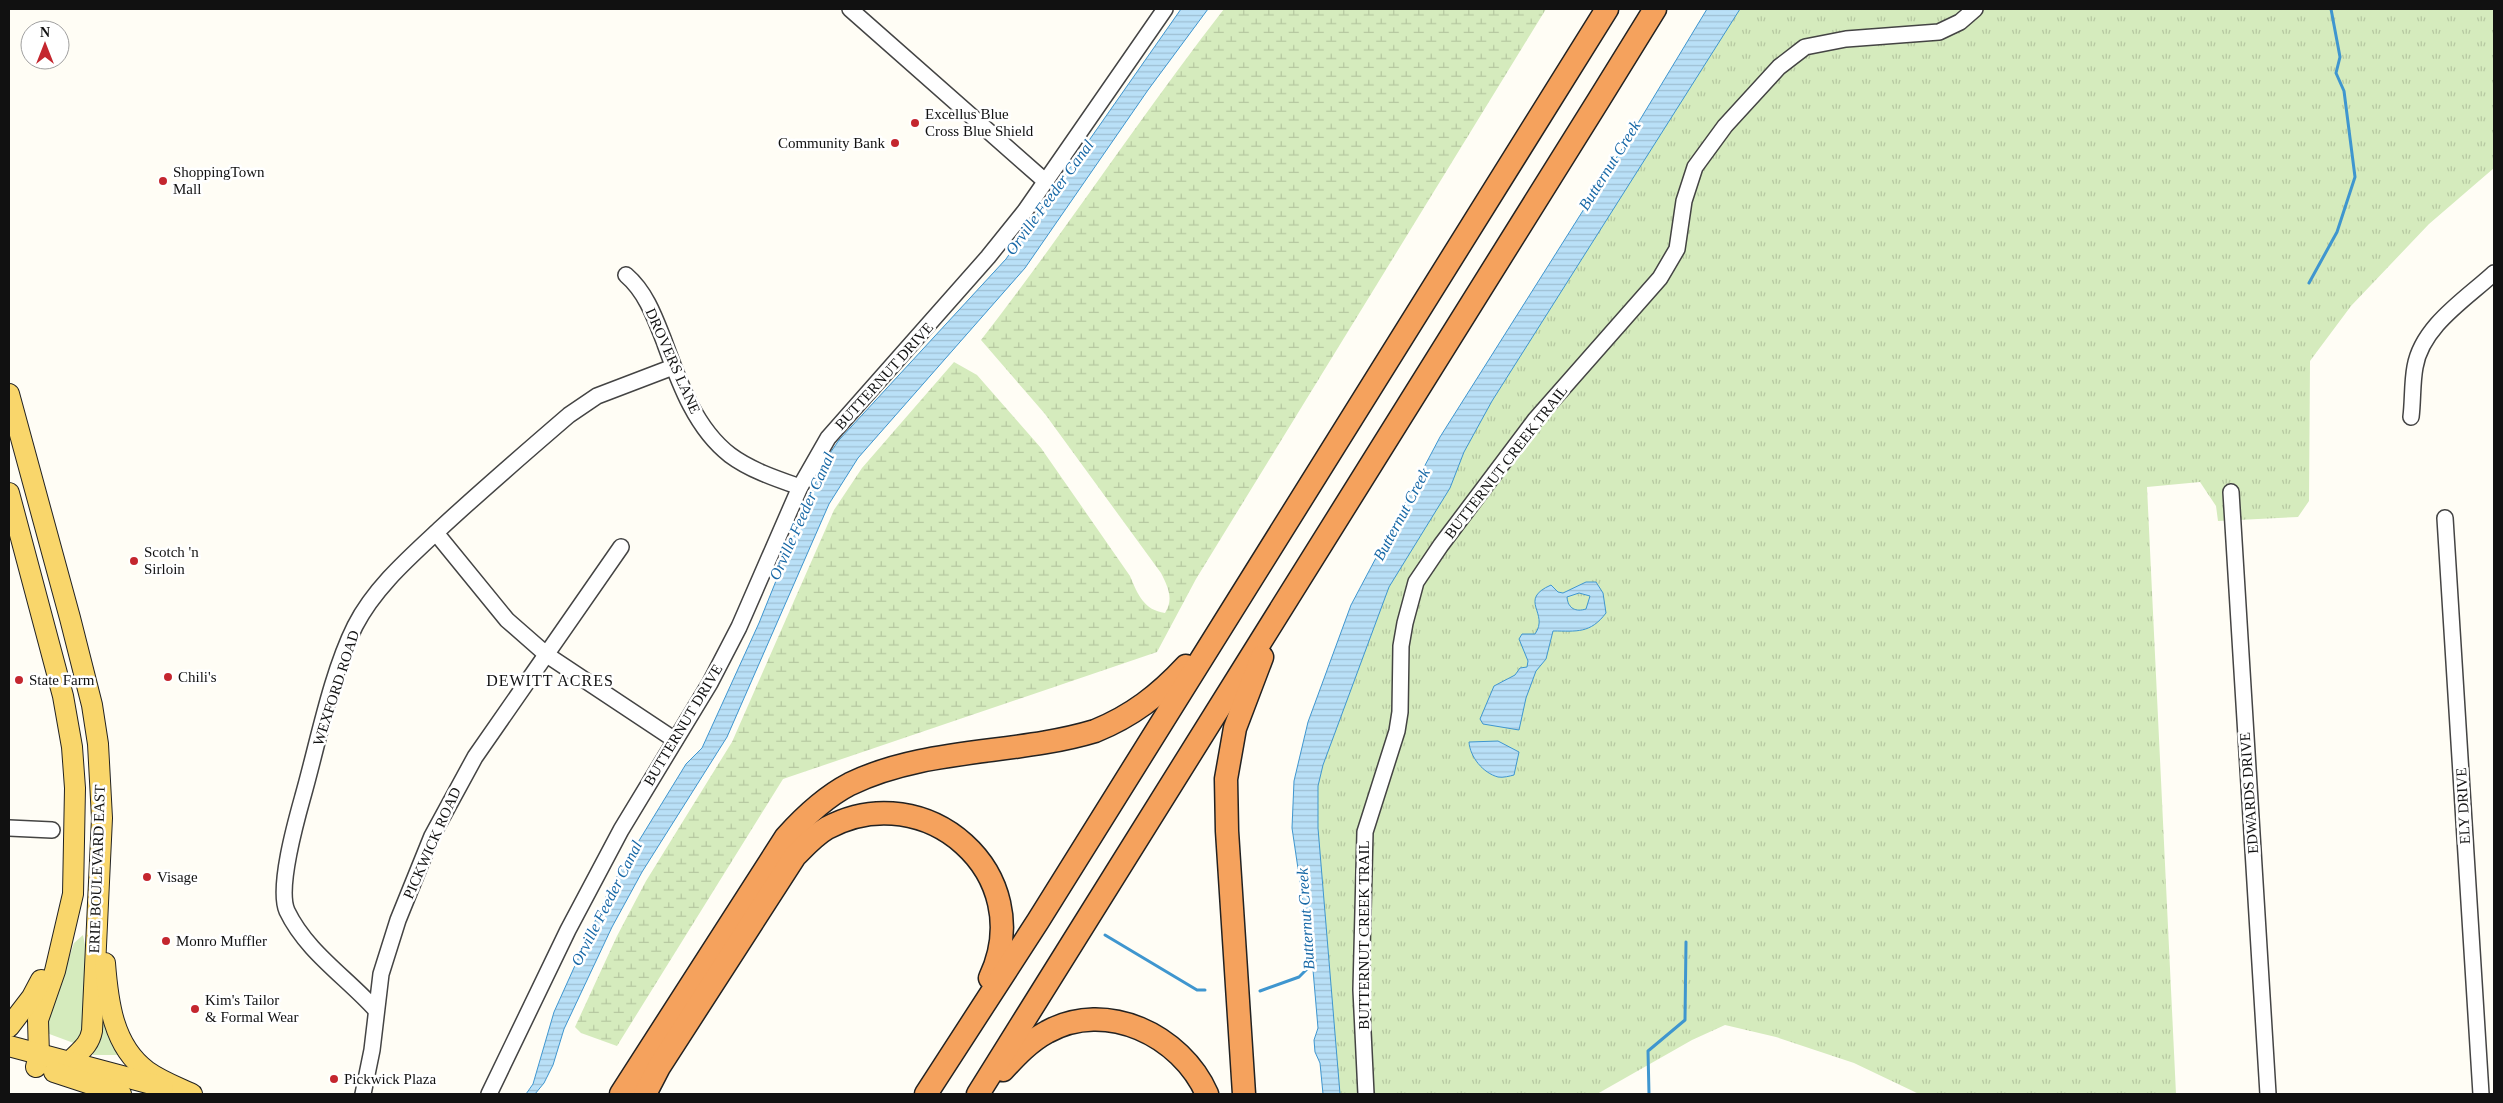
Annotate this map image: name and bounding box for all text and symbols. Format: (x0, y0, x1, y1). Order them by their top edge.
north arrow (20, 20, 70, 70)
text: N (40, 25, 50, 40)
place label: Excellus Blue Cross Blue Shield (925, 106, 1034, 139)
marker: Excellus Blue Cross Blue Shield (909, 117, 921, 129)
water label: Butternut Creek (1575, 117, 1644, 213)
place label: Community Bank (778, 135, 885, 151)
water label: Orville Feeder Canal (1002, 136, 1097, 258)
marker: Community Bank (889, 137, 901, 149)
place label: ShoppingTown Mall (173, 164, 265, 197)
marker: ShoppingTown Mall (157, 175, 169, 187)
street label: DROVERS LANE (643, 306, 703, 416)
street label: BUTTERNUT DRIVE (832, 319, 936, 433)
street label: BUTTERNUT CREEK TRAIL (1441, 382, 1571, 542)
water label: Orville Feeder Canal (766, 449, 837, 583)
water label: Butternut Creek (1370, 464, 1433, 563)
place label: Scotch 'n Sirloin (144, 544, 199, 577)
marker: Scotch 'n Sirloin (128, 555, 140, 567)
street label: WEXFORD ROAD (310, 628, 362, 748)
street label: BUTTERNUT DRIVE (640, 662, 726, 788)
place label: Chili's (178, 669, 217, 685)
marker: Chili's (162, 671, 174, 683)
place label: State Farm (29, 672, 95, 688)
district label: DEWITT ACRES (486, 672, 614, 689)
marker: State Farm (13, 674, 25, 686)
street label: EDWARDS DRIVE (2237, 732, 2261, 854)
street label: ELY DRIVE (2453, 767, 2473, 845)
street label: ERIE BOULEVARD EAST (86, 784, 108, 954)
street label: PICKWICK ROAD (400, 785, 464, 901)
water label: Orville Feeder Canal (568, 838, 646, 968)
street label: BUTTERNUT CREEK TRAIL (1356, 840, 1372, 1030)
water label: Butternut Creek (1293, 867, 1318, 970)
place label: Visage (157, 869, 198, 885)
marker: Visage (141, 871, 153, 883)
place label: Monro Muffler (176, 933, 267, 949)
marker: Monro Muffler (160, 935, 172, 947)
place label: Kim's Tailor & Formal Wear (205, 992, 299, 1025)
marker: Kim's Tailor & Formal Wear (189, 1003, 201, 1015)
place label: Pickwick Plaza (344, 1071, 436, 1087)
marker: Pickwick Plaza (328, 1073, 340, 1085)

